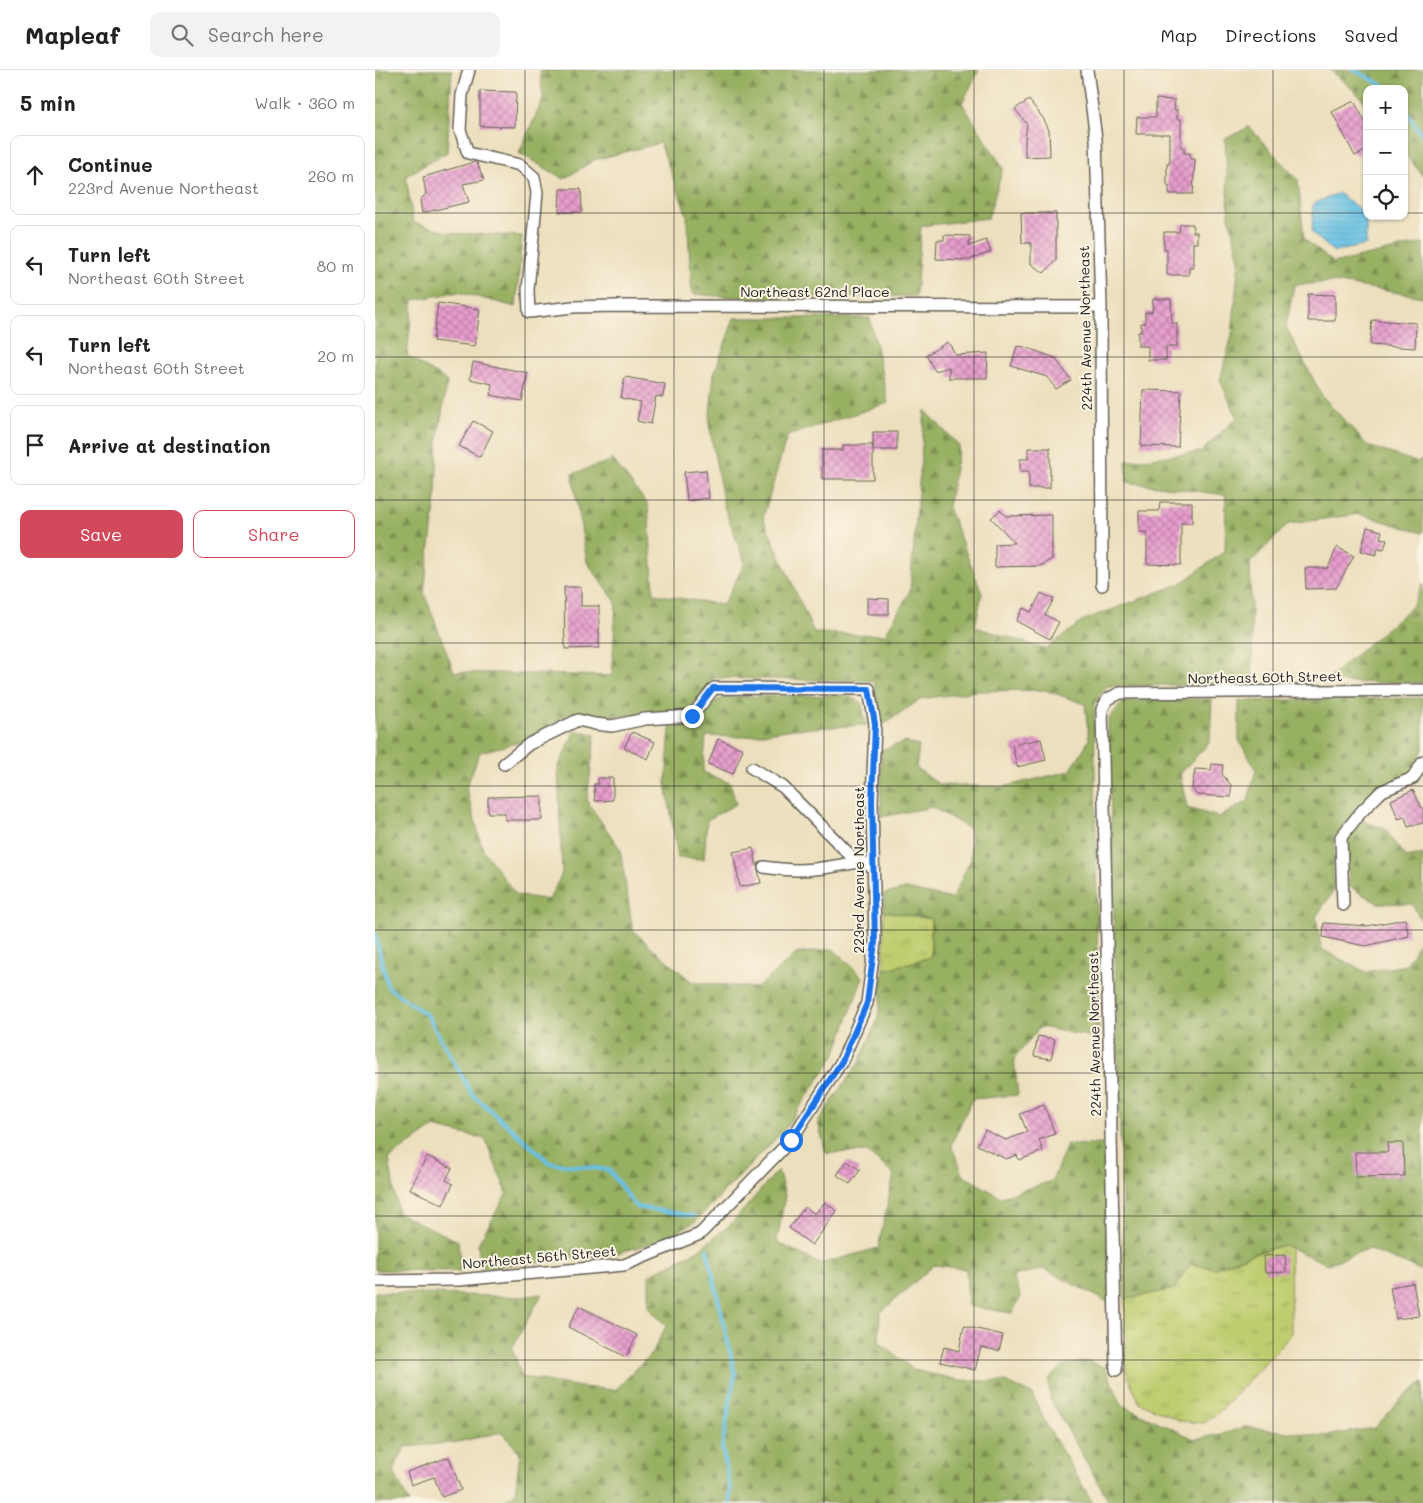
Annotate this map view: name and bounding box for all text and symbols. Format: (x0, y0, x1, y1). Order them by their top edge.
search box (150, 12, 500, 57)
text: Mapleaf (25, 19, 120, 50)
icon: search (168, 21, 196, 49)
text: Search here (208, 22, 324, 47)
text: Map (1160, 23, 1197, 47)
text: Directions (1225, 23, 1317, 47)
text: Saved (1345, 23, 1398, 47)
map controls (1363, 85, 1408, 220)
button: + (1363, 85, 1408, 130)
text: 5 min (20, 89, 76, 116)
text: Walk · 360 m (254, 92, 355, 113)
button: − (1363, 130, 1408, 175)
text: Continue (68, 152, 153, 177)
icon: ahead (21, 161, 49, 189)
text: 260 m (308, 165, 354, 186)
button: locate (1363, 175, 1408, 220)
text: 223rd Avenue Northeast (68, 177, 259, 198)
text: Turn left (68, 242, 151, 267)
street label: 224th Avenue Northeast (1074, 245, 1096, 411)
icon: left (21, 251, 49, 279)
text: 80 m (317, 255, 354, 276)
text: Northeast 60th Street (68, 267, 245, 288)
street label: Northeast 62nd Place (740, 282, 890, 301)
text: Turn left (68, 332, 151, 357)
icon: left (21, 341, 49, 369)
text: 20 m (317, 345, 354, 366)
text: Northeast 60th Street (68, 357, 245, 378)
icon: arrive (21, 431, 49, 459)
text: Arrive at destination (68, 433, 271, 458)
button: Save (20, 510, 183, 558)
button: Share (193, 510, 355, 558)
street label: Northeast 60th Street (1187, 666, 1343, 688)
route end (681, 705, 704, 728)
street label: 223rd Avenue Northeast (849, 786, 868, 954)
street label: 224th Avenue Northeast (1083, 951, 1105, 1117)
route start (780, 1129, 803, 1152)
street label: Northeast 56th Street (461, 1241, 617, 1273)

